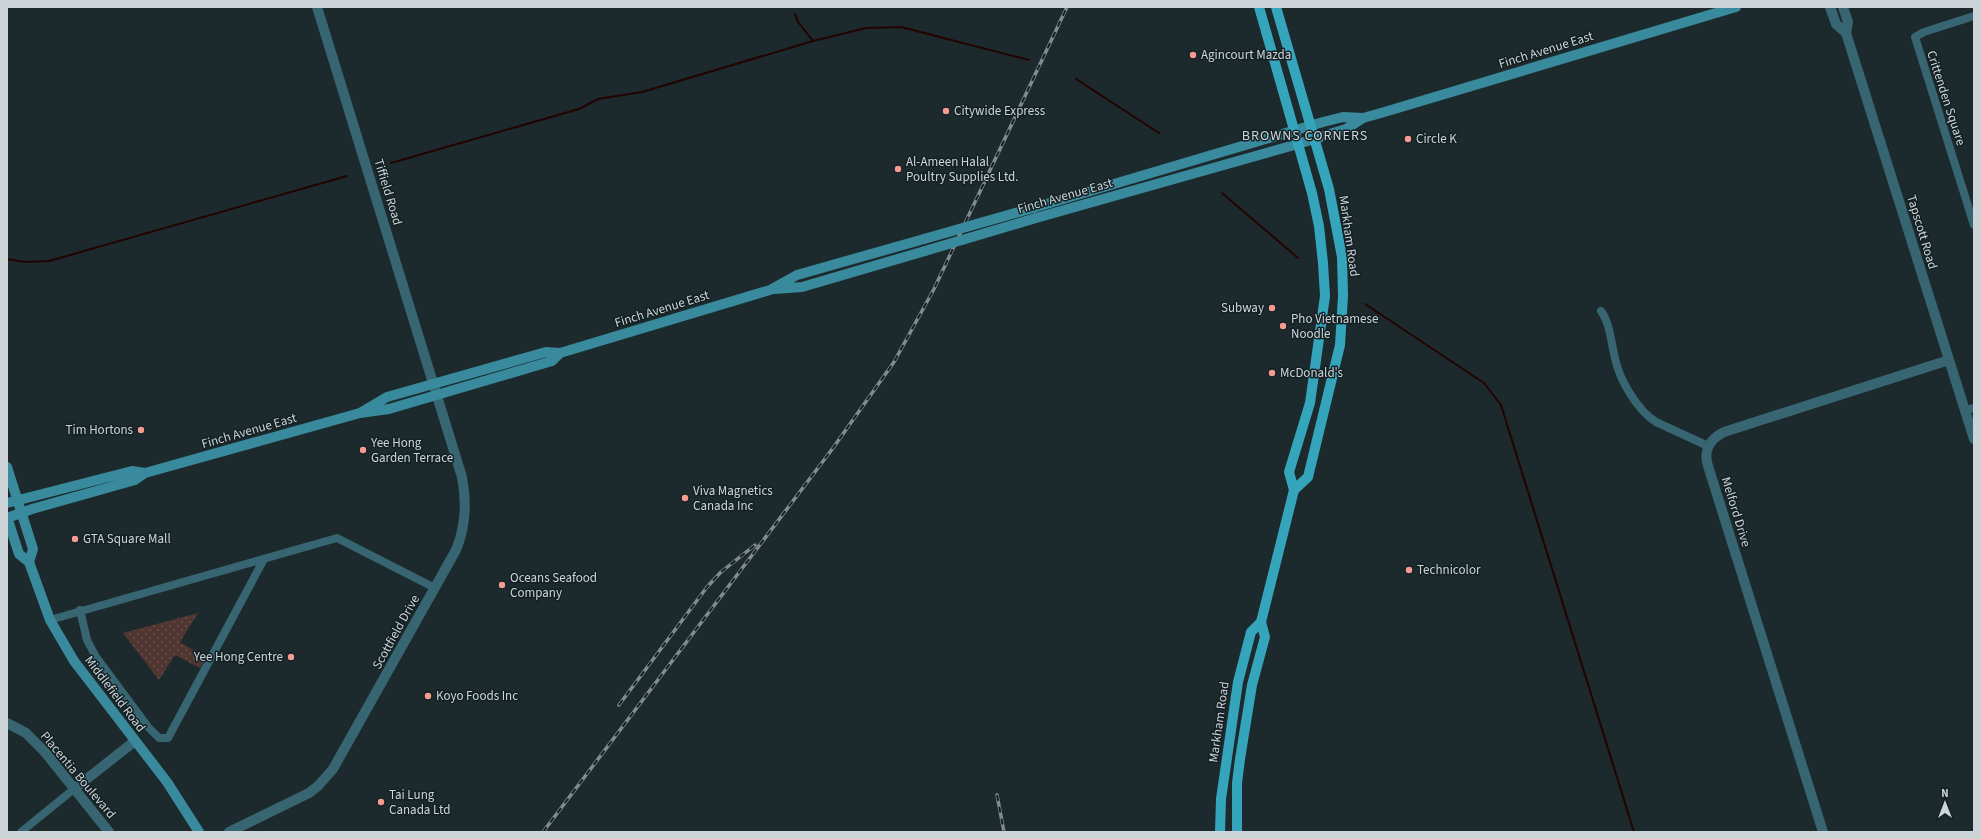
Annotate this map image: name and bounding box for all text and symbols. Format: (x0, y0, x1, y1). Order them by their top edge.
street label: Finch Avenue East (1497, 27, 1596, 73)
place label: Agincourt Mazda (1201, 46, 1291, 64)
street label: Crittenden Square (1922, 48, 1970, 148)
marker: Agincourt Mazda (1188, 50, 1198, 60)
place label: Citywide Express (954, 102, 1046, 120)
marker: Citywide Express (941, 106, 951, 116)
district label: BROWNS CORNERS (1242, 126, 1368, 146)
place label: Circle K (1416, 130, 1457, 148)
marker: Circle K (1403, 134, 1413, 144)
place label: Al-Ameen Halal Poultry Supplies Ltd. (906, 153, 1019, 186)
street label: Tiffield Road (369, 157, 407, 227)
marker: Al-Ameen Halal Poultry Supplies Ltd. (893, 164, 903, 174)
street label: Finch Avenue East (1015, 174, 1115, 218)
street label: Tapscott Road (1902, 193, 1942, 271)
street label: Markham Road (1334, 194, 1364, 278)
street label: Finch Avenue East (613, 286, 712, 332)
place label: Subway (1221, 299, 1264, 317)
marker: Subway (1267, 303, 1277, 313)
place label: Pho Vietnamese Noodle (1291, 310, 1378, 343)
marker: Pho Vietnamese Noodle (1278, 321, 1288, 331)
place label: McDonald's (1280, 364, 1344, 382)
marker: McDonald's (1267, 368, 1277, 378)
street label: Finch Avenue East (199, 409, 299, 453)
place label: Tim Hortons (66, 421, 134, 439)
marker: Tim Hortons (136, 425, 146, 435)
place label: Yee Hong Garden Terrace (370, 434, 453, 467)
marker: Yee Hong Garden Terrace (358, 445, 368, 455)
street label: Melford Drive (1717, 475, 1755, 549)
place label: Viva Magnetics Canada Inc (693, 482, 773, 515)
marker: Viva Magnetics Canada Inc (680, 493, 690, 503)
place label: GTA Square Mall (83, 530, 171, 548)
marker: GTA Square Mall (70, 534, 80, 544)
place label: Technicolor (1417, 561, 1481, 579)
marker: Technicolor (1404, 565, 1414, 575)
place label: Oceans Seafood Company (510, 569, 597, 602)
marker: Oceans Seafood Company (497, 580, 507, 590)
street label: Scottfield Drive (368, 592, 424, 672)
place label: Yee Hong Centre (193, 648, 283, 666)
street label: Middlefield Road (80, 652, 150, 736)
marker: Yee Hong Centre (286, 652, 296, 662)
street label: Markham Road (1204, 680, 1234, 764)
place label: Koyo Foods Inc (436, 687, 518, 705)
marker: Koyo Foods Inc (423, 691, 433, 701)
street label: Placentia Boulevard (36, 728, 120, 822)
north arrow (1925, 783, 1965, 823)
place label: Tai Lung Canada Ltd (389, 786, 451, 819)
text: N (1941, 786, 1949, 801)
marker: Tai Lung Canada Ltd (376, 797, 386, 807)

